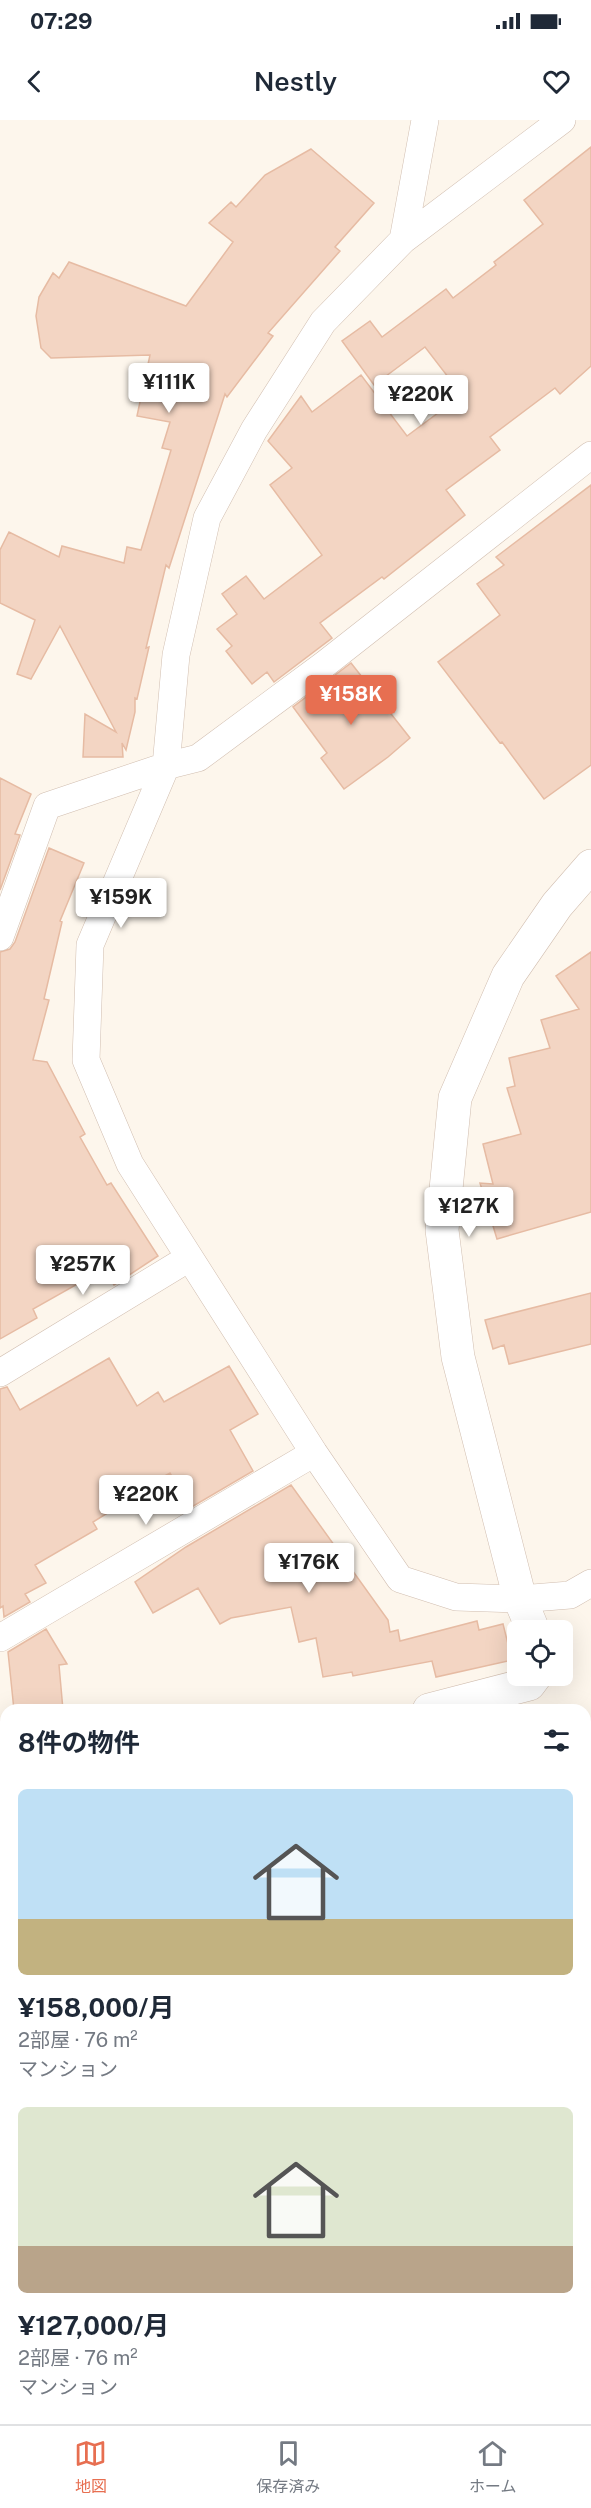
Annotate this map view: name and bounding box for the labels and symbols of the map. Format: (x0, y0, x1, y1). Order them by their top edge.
pin: ¥111K (127, 363, 211, 414)
pin: ¥220K (379, 375, 463, 426)
pin: ¥158K (309, 675, 393, 726)
pin: ¥159K (79, 878, 163, 929)
pin: ¥127K (427, 1187, 511, 1238)
pin: ¥257K (41, 1245, 125, 1296)
pin: ¥220K (104, 1475, 188, 1526)
pin: ¥176K (267, 1543, 351, 1594)

